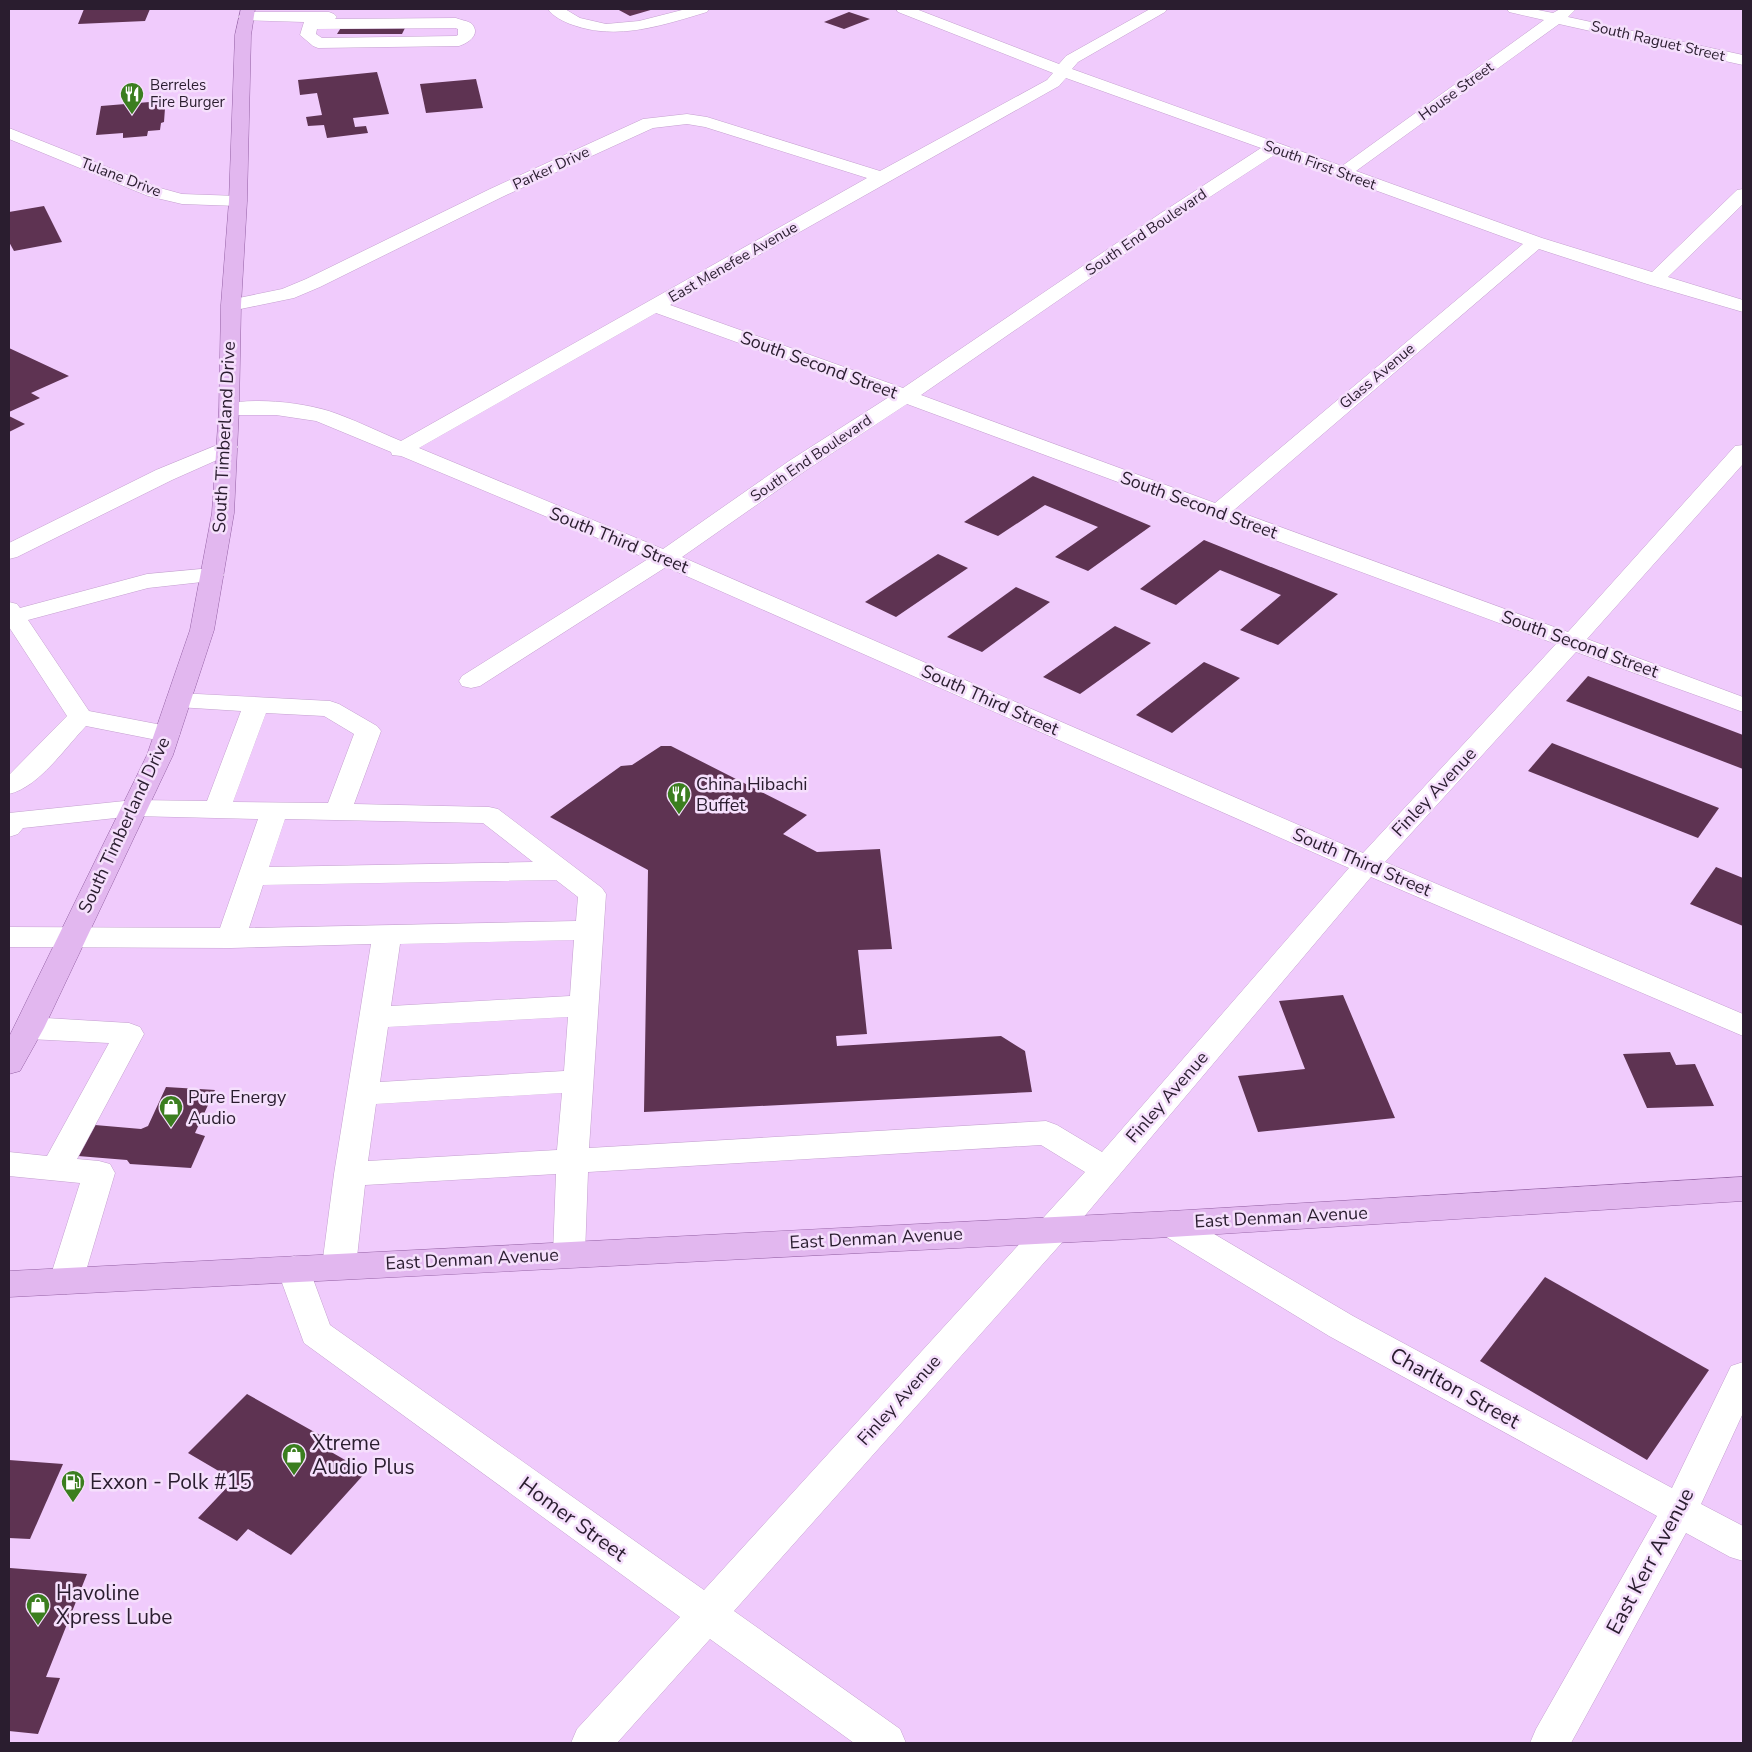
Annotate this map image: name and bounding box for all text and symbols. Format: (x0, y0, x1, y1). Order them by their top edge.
street label: South Raguet Street (1589, 16, 1728, 66)
street label: House Street (1414, 57, 1498, 125)
place label: Berreles Fire Burger (150, 75, 225, 112)
restaurant icon: Berreles Fire Burger (119, 81, 145, 115)
street label: South First Street (1261, 135, 1379, 195)
street label: Parker Drive (509, 141, 593, 195)
street label: Tulane Drive (78, 152, 164, 202)
street label: South End Boulevard (1081, 184, 1211, 280)
street label: East Menefee Avenue (665, 217, 801, 307)
street label: South Second Street (737, 325, 902, 405)
street label: Glass Avenue (1335, 339, 1419, 413)
street label: South Timberland Drive (207, 340, 241, 534)
street label: South End Boulevard (746, 410, 876, 506)
street label: South Second Street (1117, 465, 1282, 545)
street label: South Third Street (546, 501, 693, 579)
street label: South Second Street (1498, 604, 1663, 684)
street label: South Third Street (917, 659, 1063, 741)
street label: South Timberland Drive (73, 733, 175, 917)
street label: Finley Avenue (1386, 742, 1482, 842)
place label: China Hibachi Buffet (696, 772, 808, 817)
restaurant icon: China Hibachi Buffet (666, 781, 692, 815)
street label: South Third Street (1289, 822, 1436, 902)
street label: Finley Avenue (1121, 1046, 1213, 1148)
place label: Pure Energy Audio (188, 1085, 287, 1130)
shop icon: Pure Energy Audio (158, 1094, 184, 1128)
street label: East Denman Avenue (1194, 1200, 1368, 1234)
street label: East Denman Avenue (789, 1221, 963, 1255)
street label: East Denman Avenue (385, 1242, 559, 1276)
street label: Charlton Street (1385, 1341, 1525, 1436)
street label: Finley Avenue (852, 1350, 946, 1450)
place label: Xtreme Audio Plus (312, 1429, 415, 1481)
shop icon: Xtreme Audio Plus (281, 1442, 307, 1476)
place label: Exxon - Polk #15 (90, 1468, 252, 1496)
fuel station icon: Exxon - Polk #15 (60, 1469, 86, 1503)
street label: Homer Street (513, 1470, 633, 1568)
street label: East Kerr Avenue (1600, 1483, 1700, 1639)
place label: Havoline Xpress Lube (56, 1579, 172, 1631)
shop icon: Havoline Xpress Lube (25, 1592, 51, 1626)

